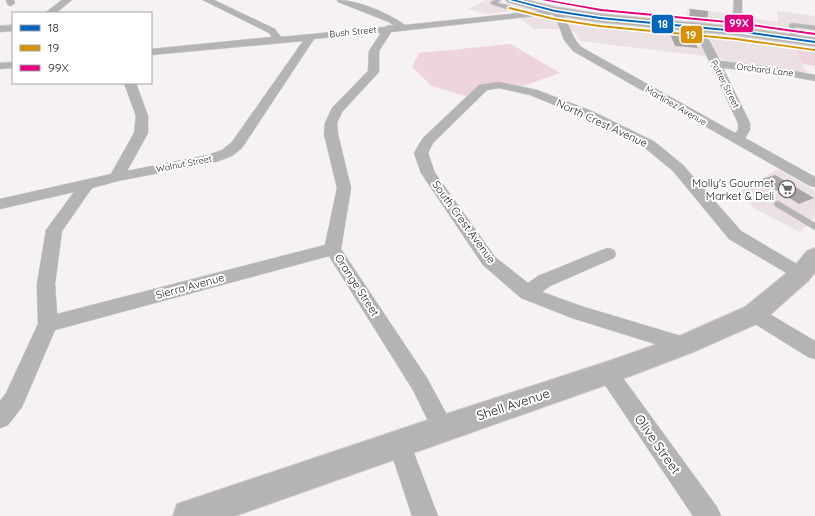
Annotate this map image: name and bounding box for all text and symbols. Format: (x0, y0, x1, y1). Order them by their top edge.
legend (12, 12, 152, 84)
line badge: 18 (651, 14, 674, 34)
line badge: 99X (724, 14, 754, 33)
text: 99X (729, 16, 749, 30)
text: 18 (658, 17, 668, 31)
text: 18 (48, 20, 59, 35)
street label: Bush Street (329, 24, 377, 39)
line badge: 19 (680, 25, 703, 44)
text: 19 (686, 28, 696, 42)
text: 19 (48, 40, 59, 55)
street label: Potter Street (709, 58, 742, 110)
text: 99X (48, 60, 69, 75)
street label: Orchard Lane (736, 61, 794, 78)
street label: Martinez Avenue (644, 84, 709, 128)
street label: North Crest Avenue (554, 96, 650, 150)
street label: Walnut Street (155, 153, 213, 174)
place label: Molly's Gourmet Market & Deli (692, 176, 774, 203)
street label: South Crest Avenue (429, 178, 499, 266)
supermarket icon: Molly's Gourmet Market & Deli (777, 179, 797, 199)
street label: Orange Street (332, 251, 382, 319)
street label: Sierra Avenue (154, 270, 226, 302)
street label: Shell Avenue (474, 385, 552, 423)
street label: Olive Street (632, 411, 684, 477)

